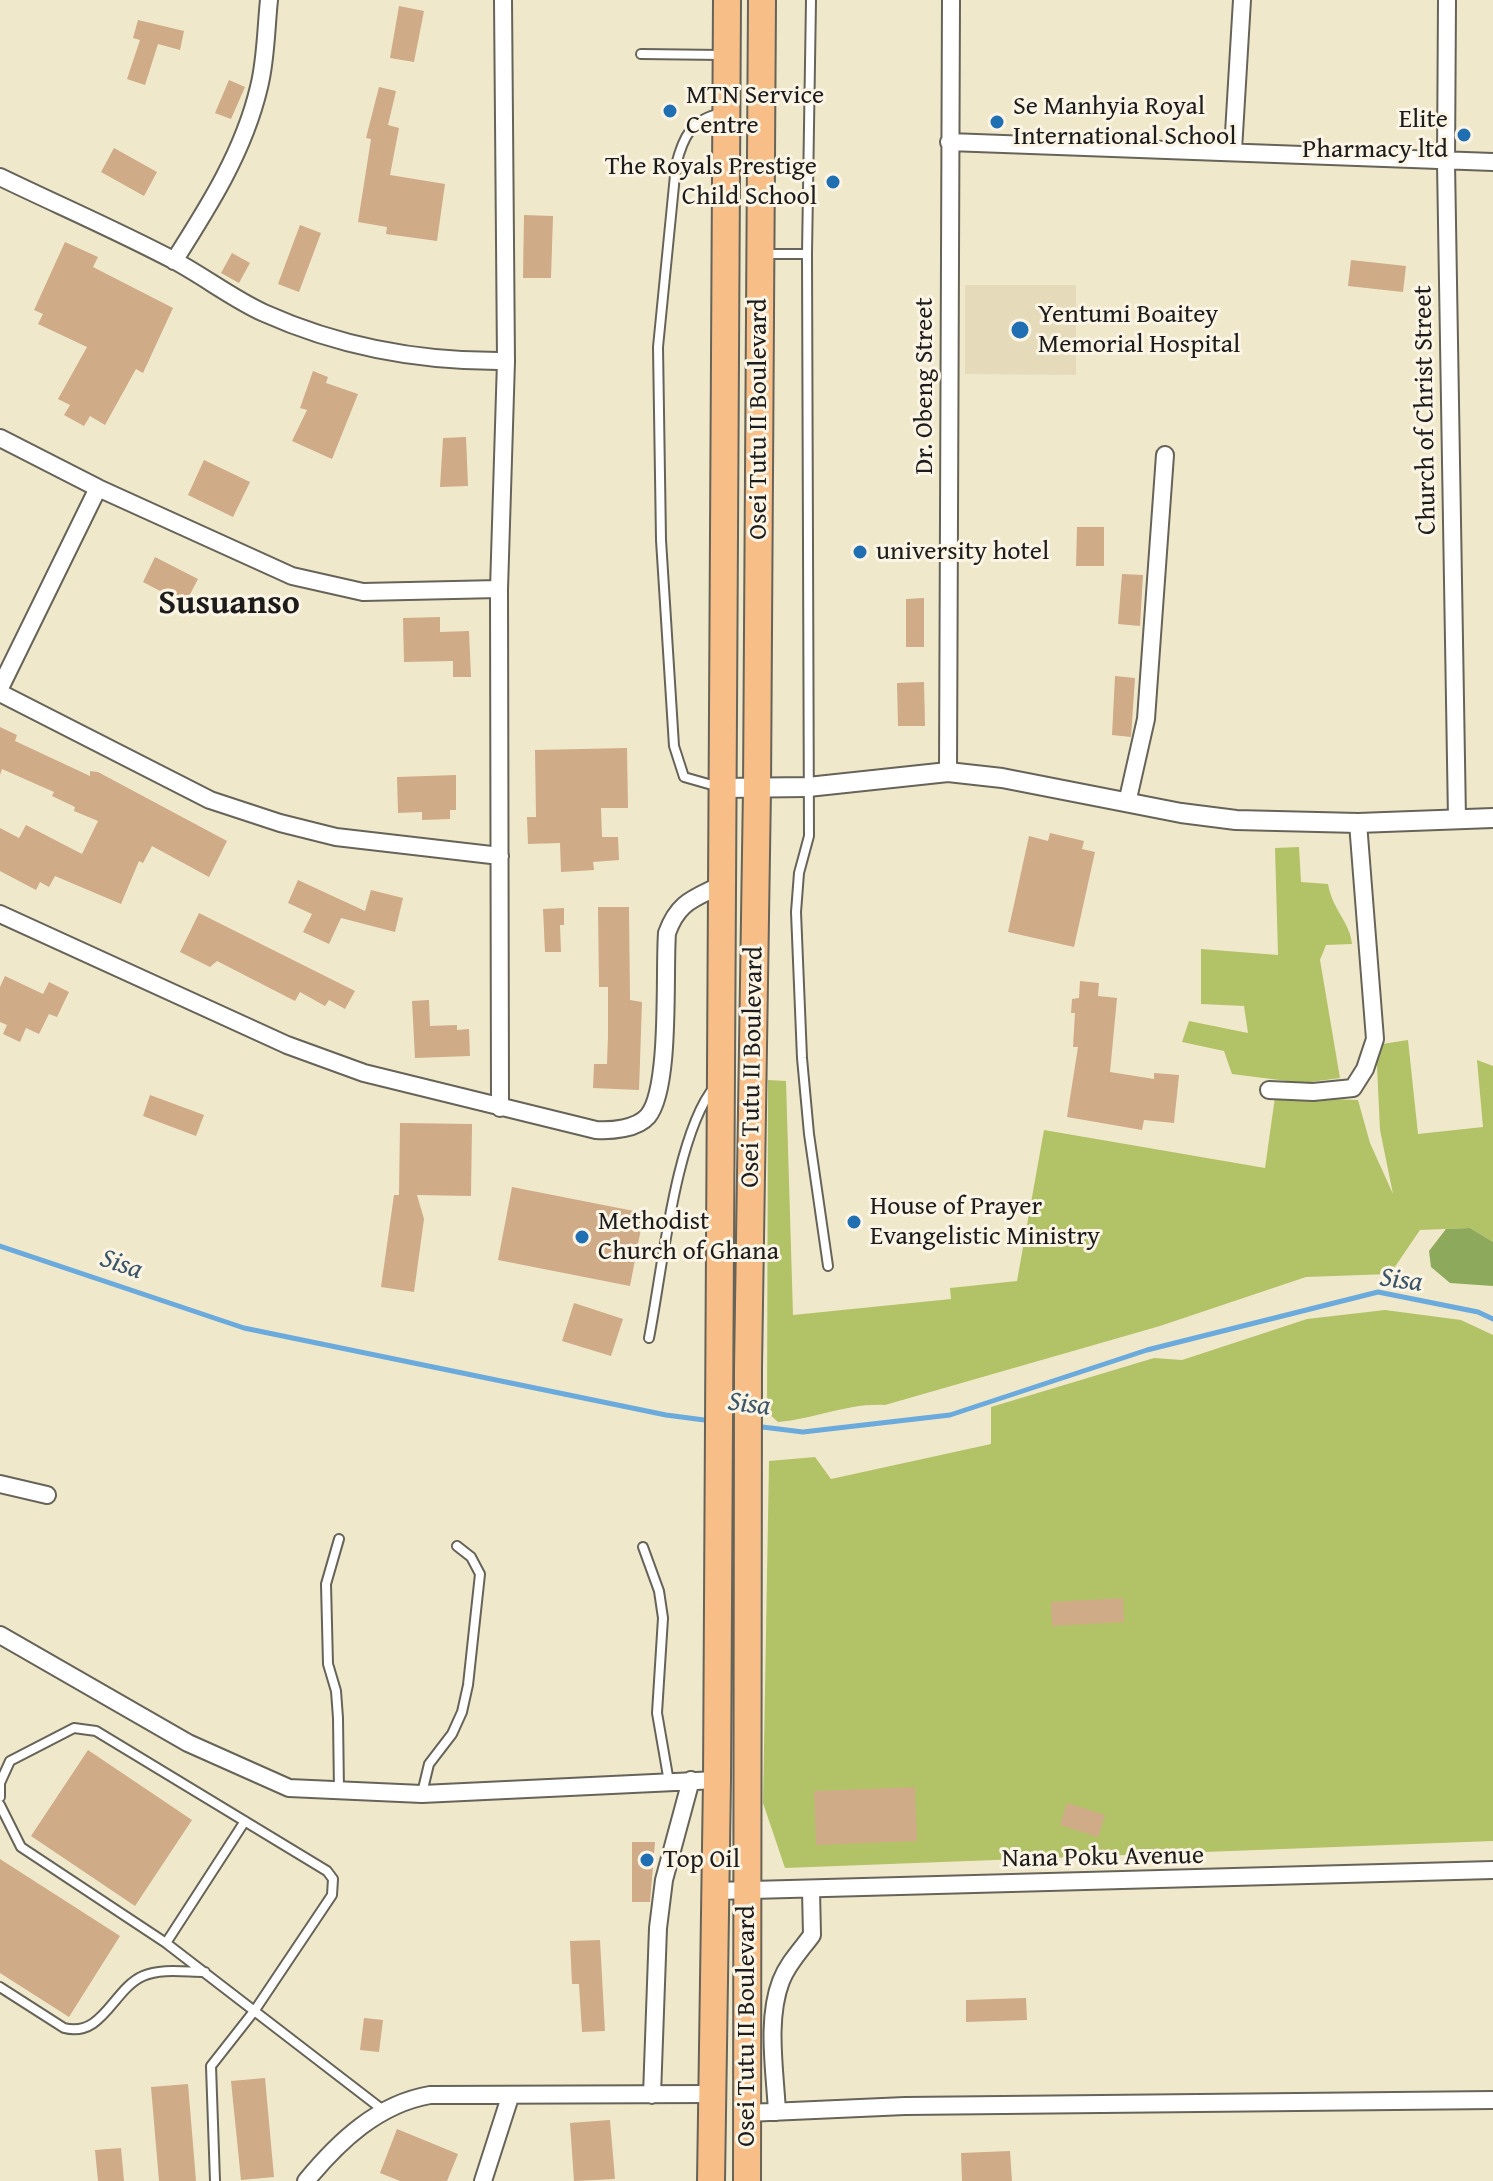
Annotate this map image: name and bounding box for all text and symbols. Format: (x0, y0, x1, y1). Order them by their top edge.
place label: MTN Service Centre (686, 80, 824, 142)
place label: Se Manhyia Royal International School (1013, 91, 1237, 152)
marker: MTN Service Centre (661, 102, 679, 120)
place label: Elite Pharmacy ltd (1302, 104, 1448, 166)
marker: Se Manhyia Royal International School (988, 113, 1006, 131)
marker: Elite Pharmacy ltd (1455, 126, 1473, 144)
place label: The Royals Prestige Child School (605, 151, 817, 212)
marker: The Royals Prestige Child School (824, 173, 842, 191)
street label: Church of Christ Street (1408, 285, 1444, 535)
street label: Dr. Obeng Street (909, 297, 941, 475)
street label: Osei Tutu II Boulevard (743, 298, 775, 540)
place label: Yentumi Boaitey Memorial Hospital (1038, 299, 1240, 360)
marker: Yentumi Boaitey Memorial Hospital (1009, 319, 1031, 341)
place label: university hotel (876, 536, 1049, 568)
marker: university hotel (851, 543, 869, 561)
district label: Susuanso (158, 584, 300, 624)
street label: Osei Tutu II Boulevard (735, 946, 771, 1188)
place label: House of Prayer Evangelistic Ministry (870, 1191, 1100, 1252)
place label: Methodist Church of Ghana (598, 1206, 779, 1268)
marker: House of Prayer Evangelistic Ministry (845, 1213, 863, 1231)
marker: Methodist Church of Ghana (573, 1228, 591, 1246)
water label: Sisa (95, 1242, 147, 1288)
water label: Sisa (1377, 1261, 1425, 1301)
water label: Sisa (726, 1386, 772, 1424)
street label: Nana Poku Avenue (1002, 1841, 1204, 1875)
place label: Top Oil (663, 1844, 740, 1876)
marker: Top Oil (638, 1851, 656, 1869)
street label: Osei Tutu II Boulevard (731, 1905, 763, 2147)

